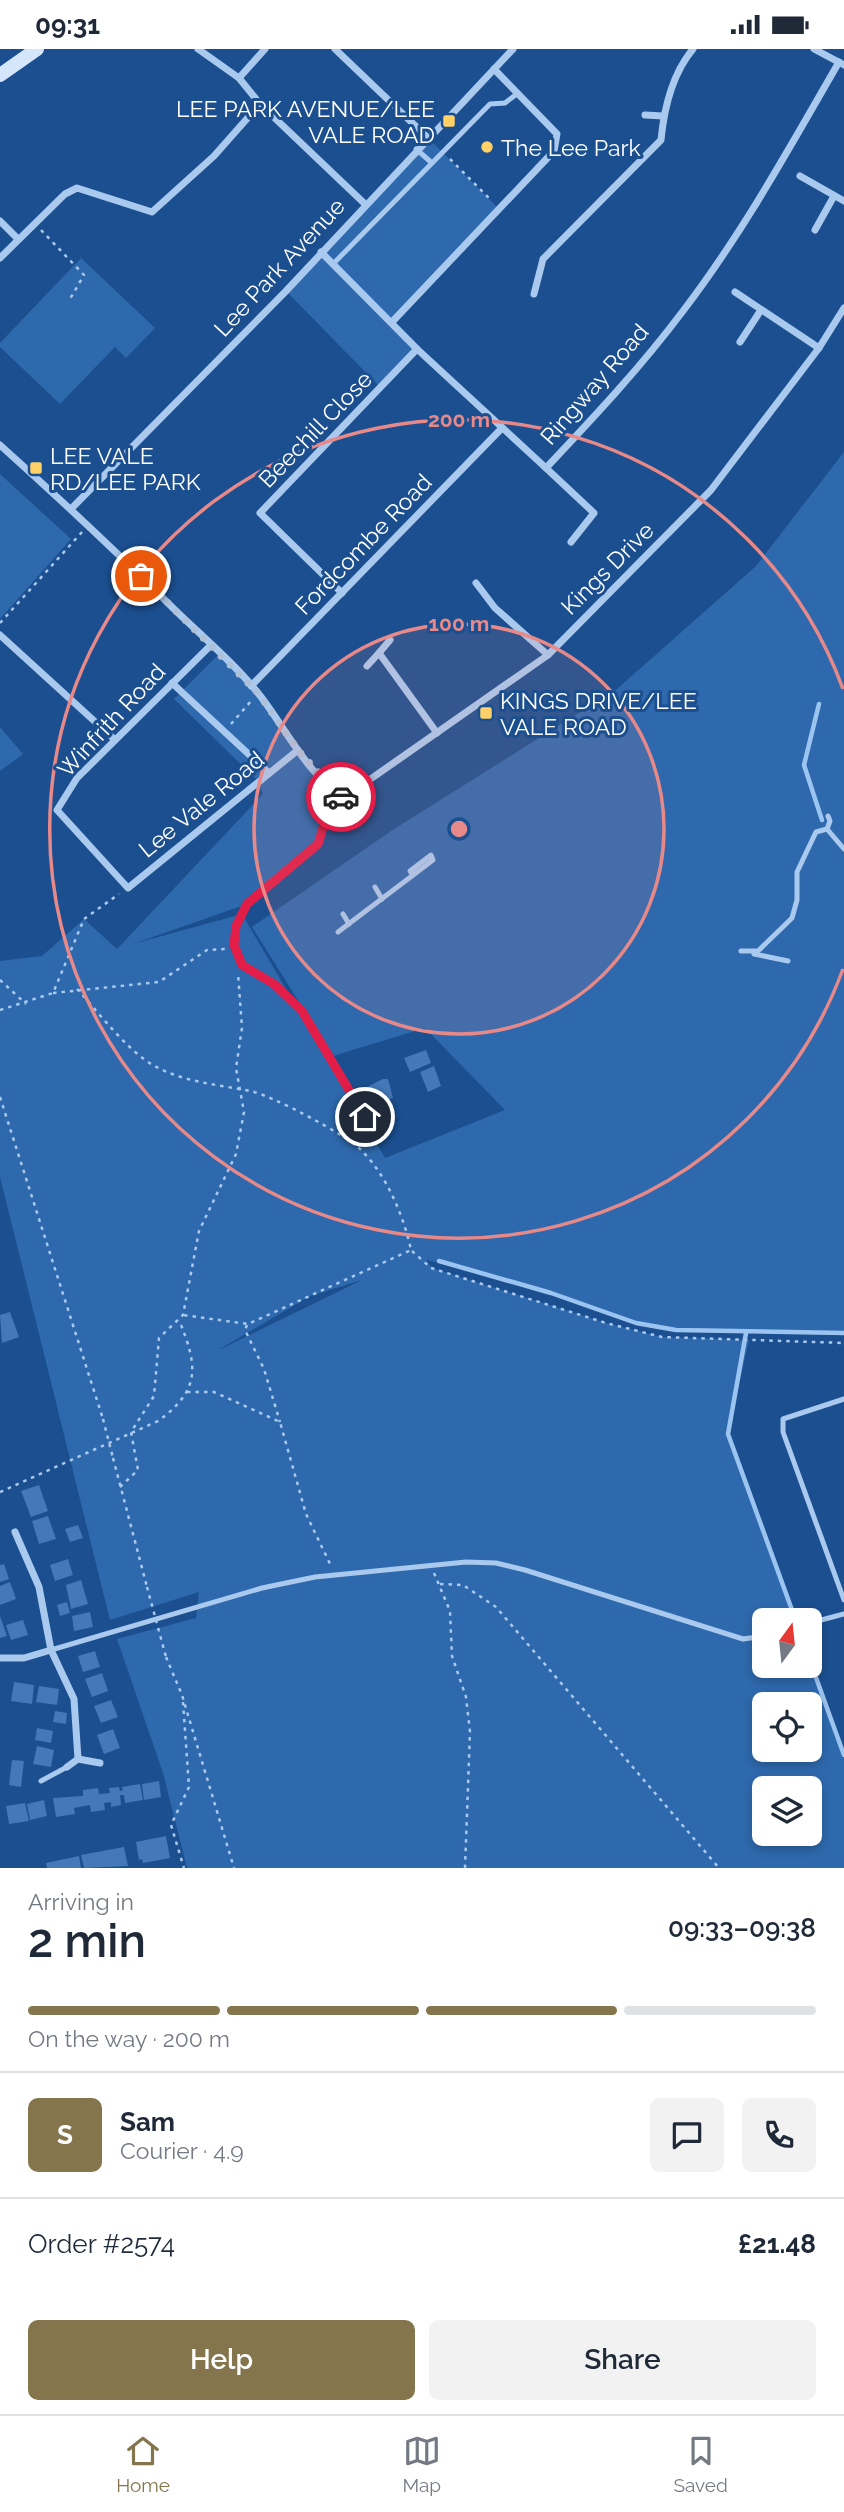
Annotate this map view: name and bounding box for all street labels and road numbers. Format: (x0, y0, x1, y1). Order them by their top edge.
street label: Lee Park Avenue (208, 192, 350, 342)
street label: Ringway Road (534, 318, 654, 450)
street label: Beechill Close (253, 365, 377, 493)
street label: Fordcombe Road (289, 468, 437, 620)
street label: Kings Drive (555, 516, 659, 620)
street label: Winfrith Road (52, 658, 170, 782)
street label: Lee Vale Road (133, 745, 269, 863)

